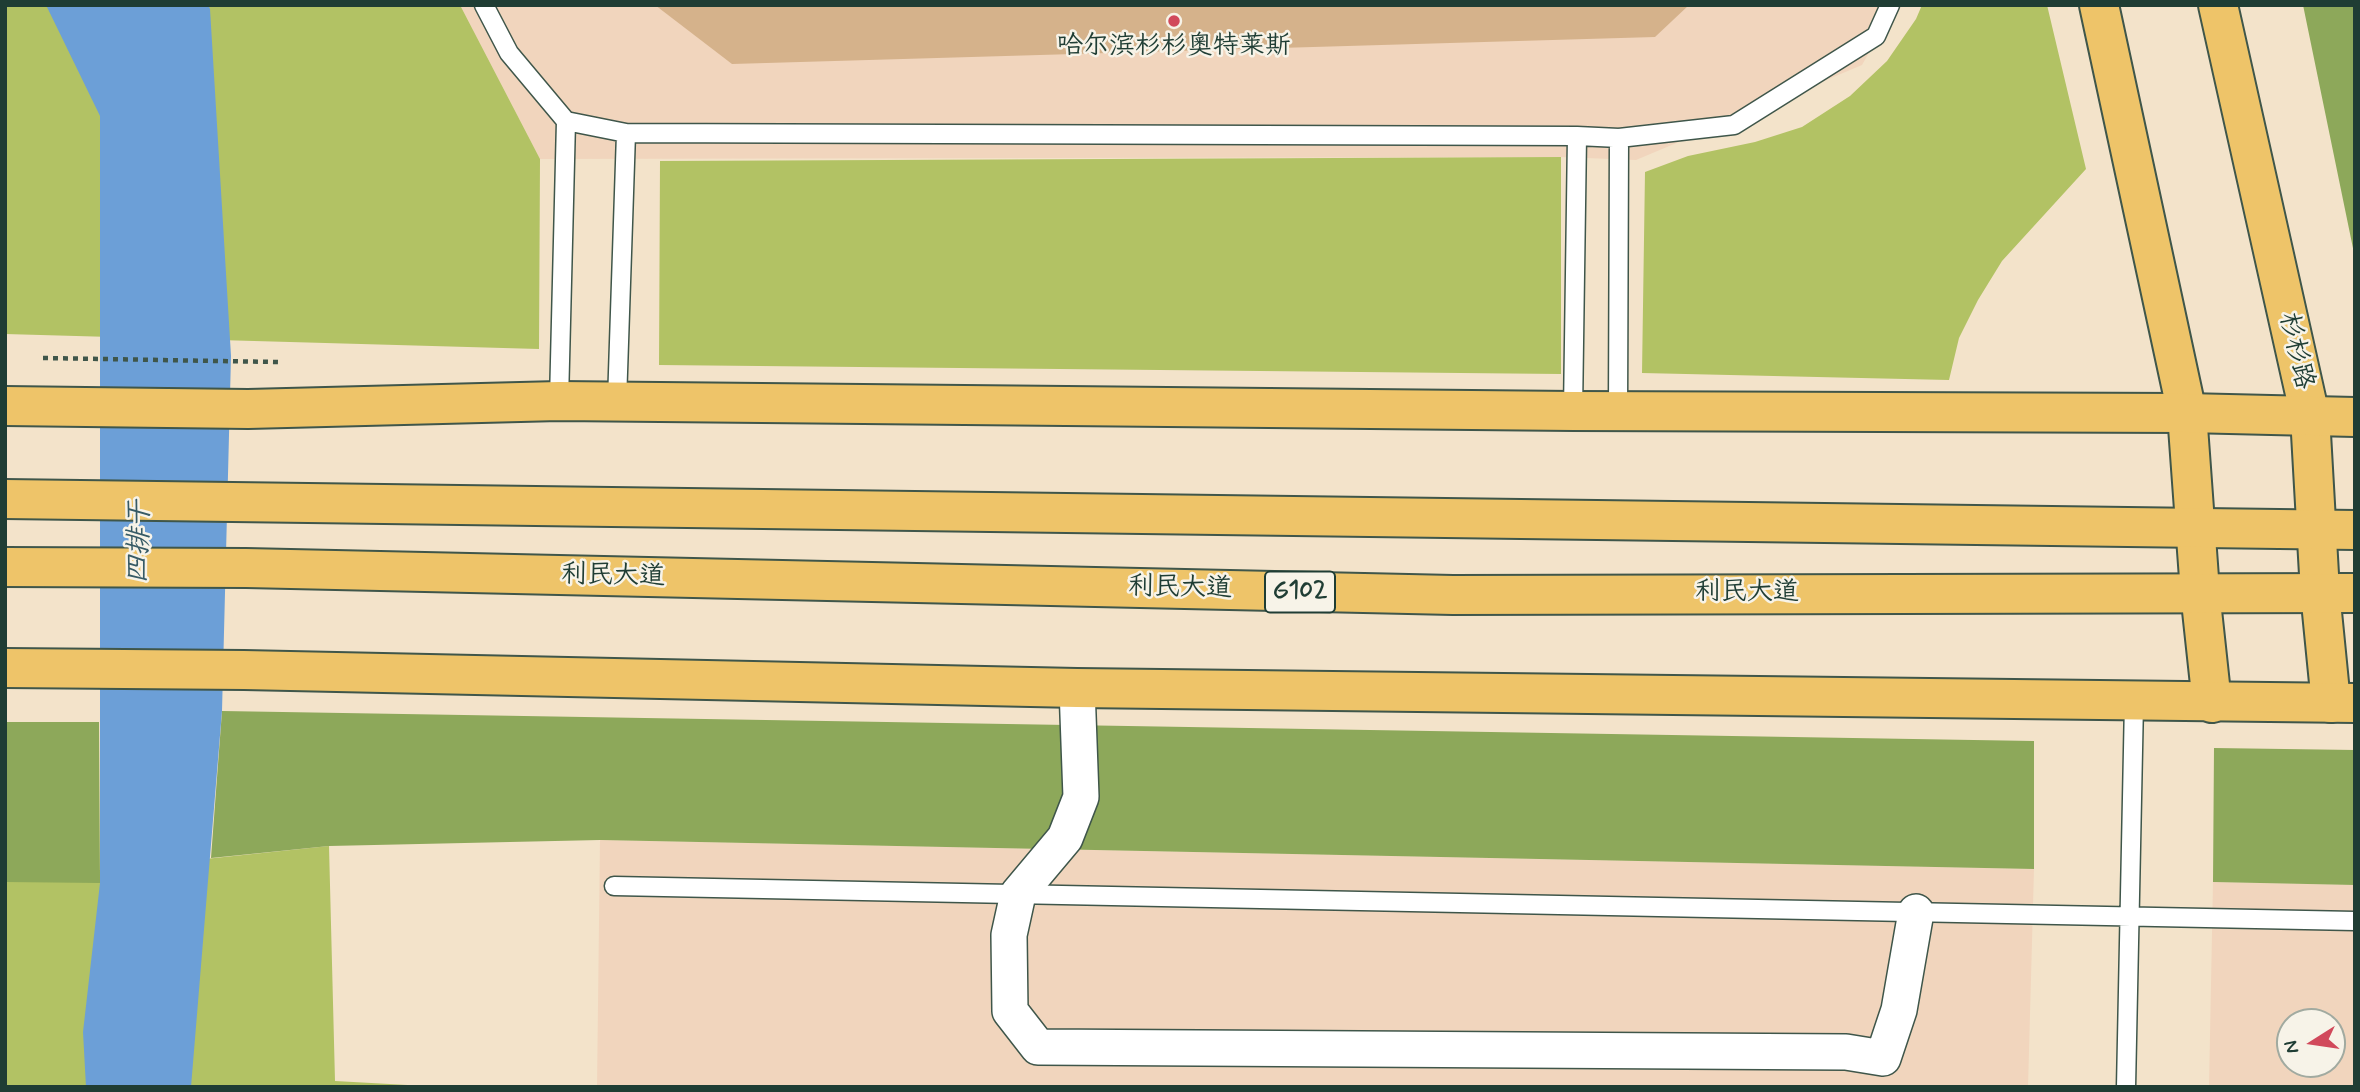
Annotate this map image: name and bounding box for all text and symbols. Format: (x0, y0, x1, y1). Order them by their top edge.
marker: 哈尔滨杉杉奥特莱斯 (1166, 13, 1182, 29)
place label: 哈尔滨杉杉奥特莱斯 (1057, 32, 1291, 64)
street label: 杉杉路 (2271, 309, 2319, 393)
water label: 四排干 (123, 499, 159, 585)
street label: 利民大道 (561, 560, 665, 594)
street label: 利民大道 (1128, 572, 1232, 606)
road number: G102 (1265, 572, 1335, 612)
street label: 利民大道 (1695, 578, 1799, 610)
north arrow (2276, 1008, 2346, 1078)
text: N (2278, 1038, 2305, 1056)

